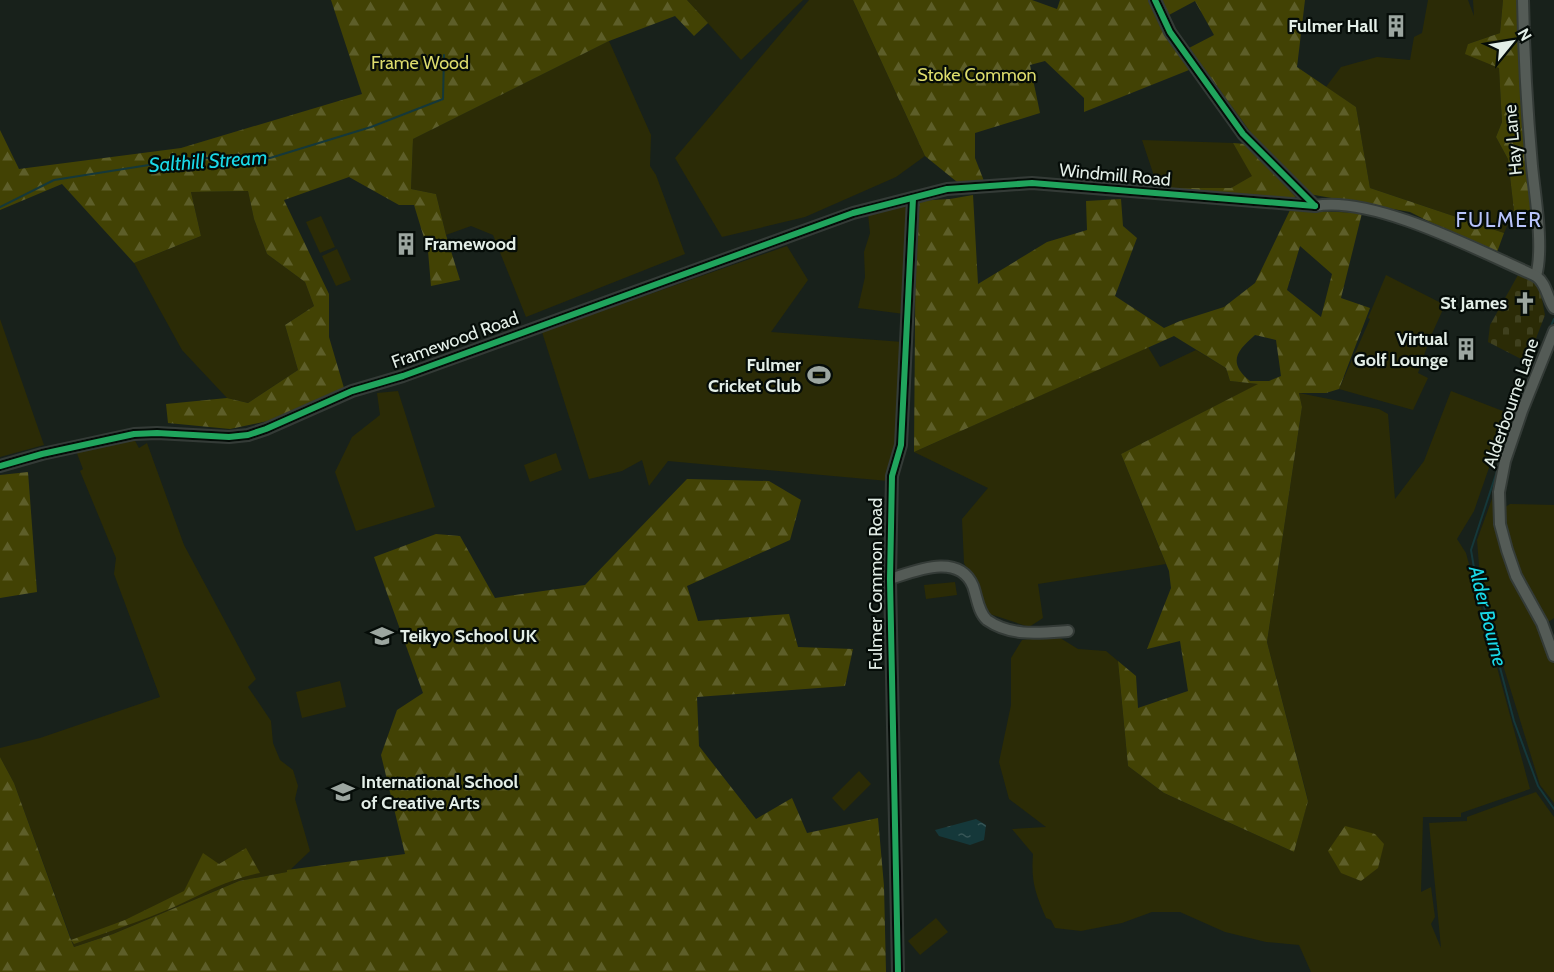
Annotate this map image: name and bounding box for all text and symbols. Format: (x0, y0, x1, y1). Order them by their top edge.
north arrow (1482, 12, 1542, 72)
building icon: Fulmer Hall (1383, 13, 1409, 39)
place label: Fulmer Hall (1288, 15, 1378, 37)
text: N (1514, 25, 1536, 44)
park label: Frame Wood (371, 52, 469, 74)
park label: Stoke Common (917, 64, 1037, 86)
street label: Hay Lane (1499, 104, 1527, 176)
water label: Salthill Stream (148, 145, 268, 177)
street label: Windmill Road (1058, 159, 1172, 191)
district label: FULMER (1456, 207, 1542, 232)
building icon: Framewood (393, 231, 419, 257)
place label: Framewood (424, 233, 516, 255)
church icon: St James (1512, 290, 1538, 316)
place label: St James (1440, 292, 1507, 314)
street label: Framewood Road (388, 307, 522, 373)
place label: Virtual Golf Lounge (1354, 328, 1448, 371)
street label: Alderbourne Lane (1479, 335, 1543, 471)
building icon: Virtual Golf Lounge (1453, 336, 1479, 362)
place label: Fulmer Cricket Club (708, 354, 801, 397)
sports icon: Fulmer Cricket Club (806, 362, 832, 388)
street label: Fulmer Common Road (865, 498, 887, 670)
water label: Alder Bourne (1464, 562, 1512, 669)
school or university icon: Teikyo School UK (369, 623, 395, 649)
place label: Teikyo School UK (400, 625, 538, 647)
place label: International School of Creative Arts (361, 771, 518, 814)
school or university icon: International School of Creative Arts (330, 779, 356, 805)

